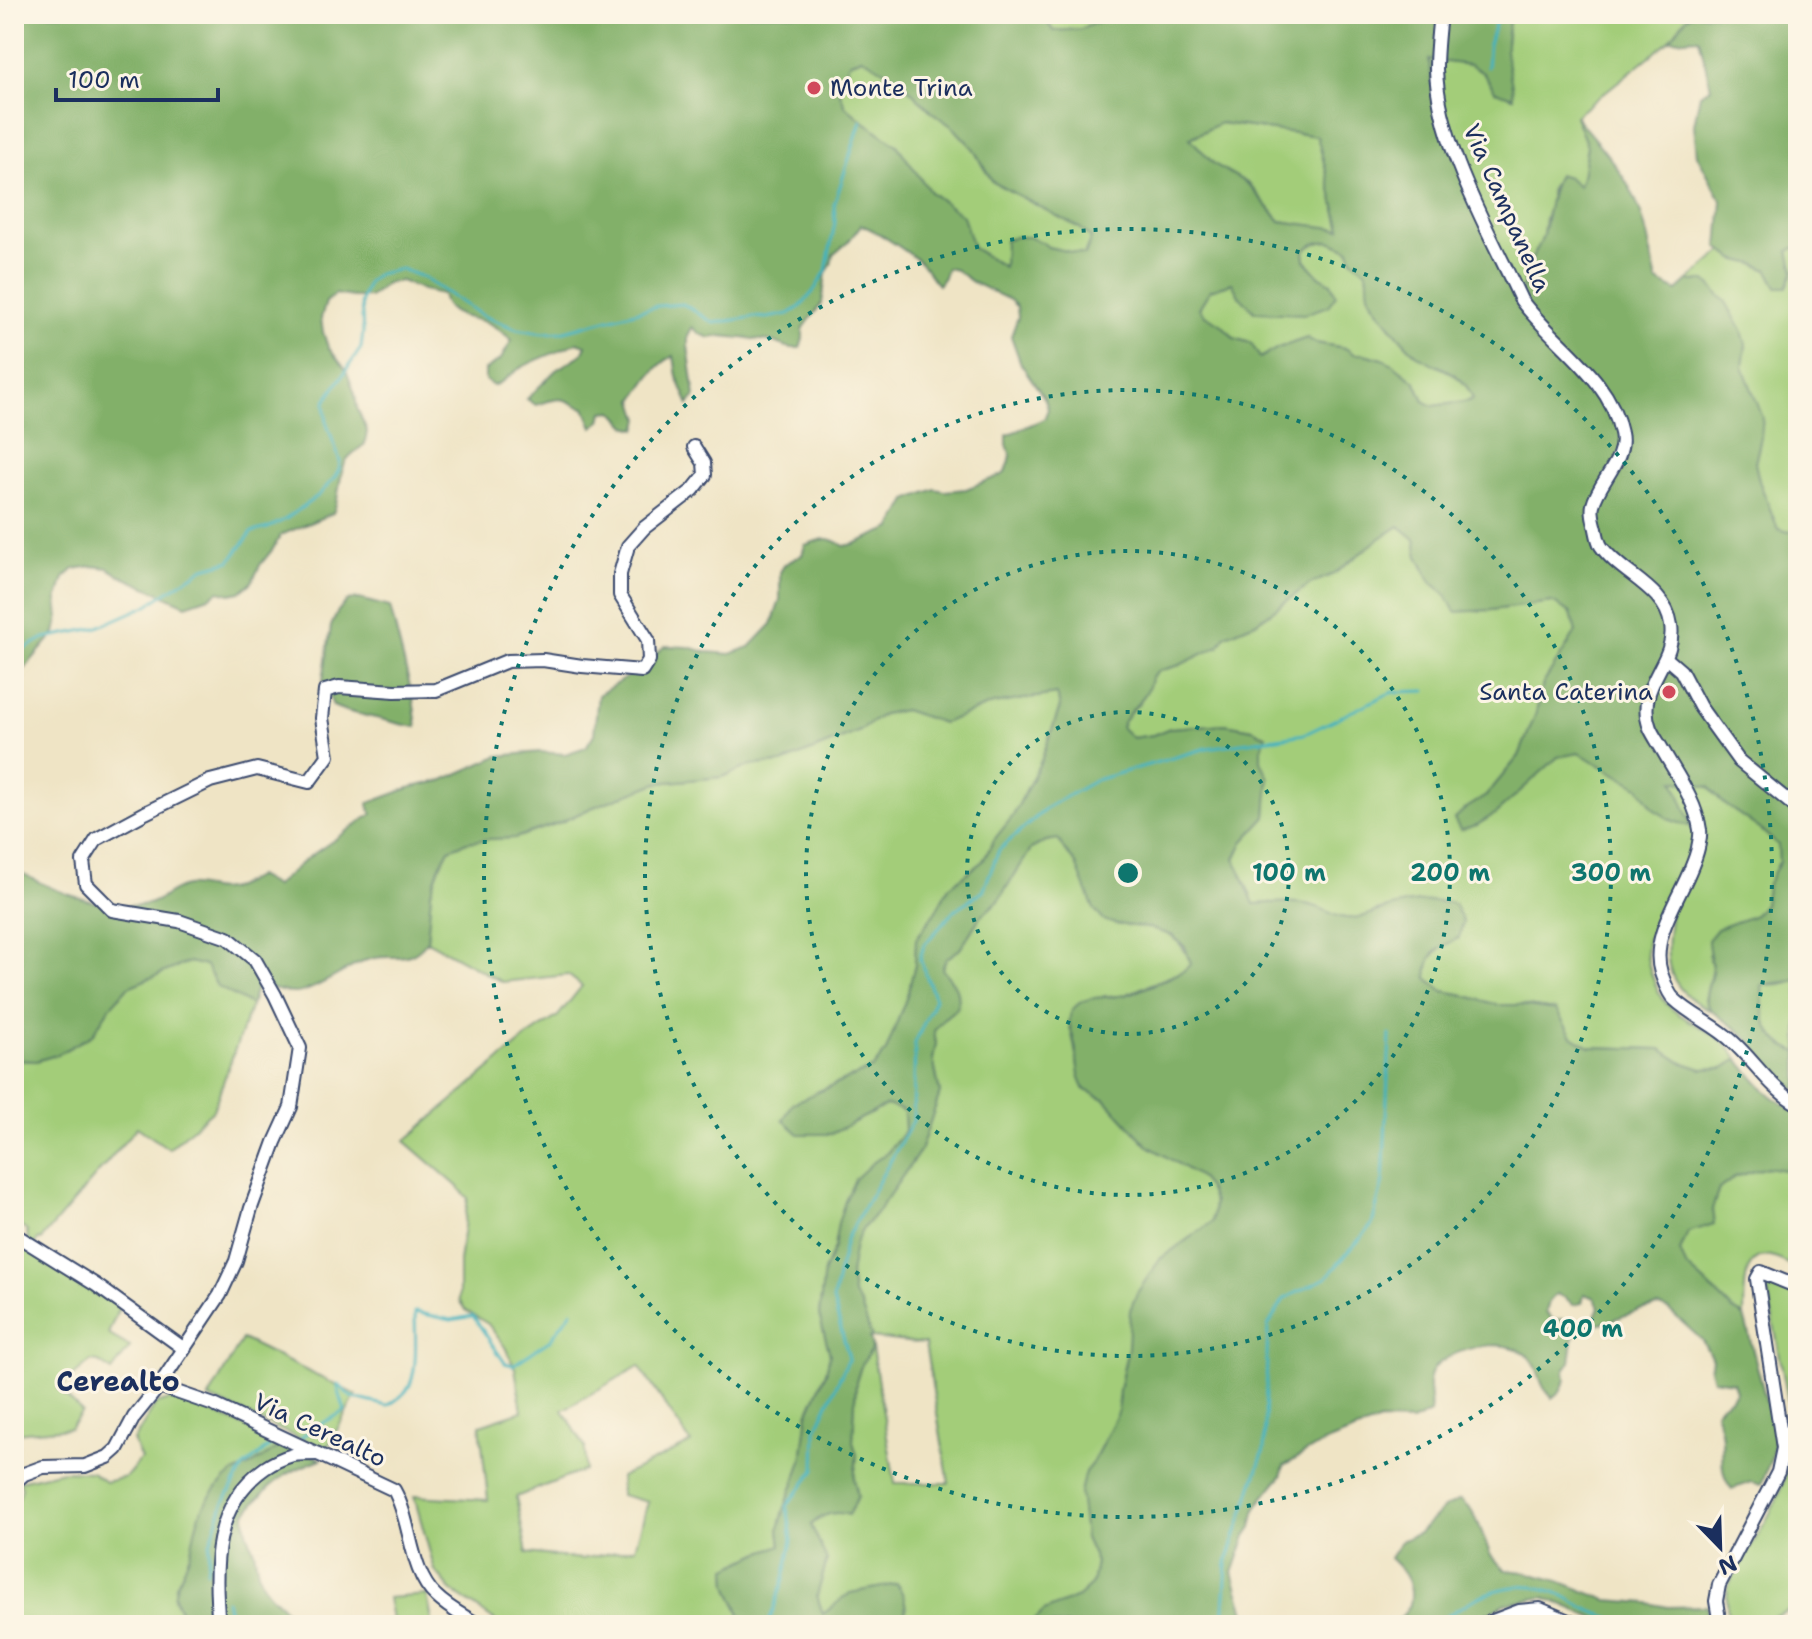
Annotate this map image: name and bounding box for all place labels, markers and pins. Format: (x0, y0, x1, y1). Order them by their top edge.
place label: Monte Trina (830, 72, 973, 104)
marker: Monte Trina (805, 79, 823, 97)
place label: Santa Caterina (1479, 676, 1653, 708)
marker: Santa Caterina (1660, 683, 1678, 701)
centre of rings (1114, 859, 1142, 887)

